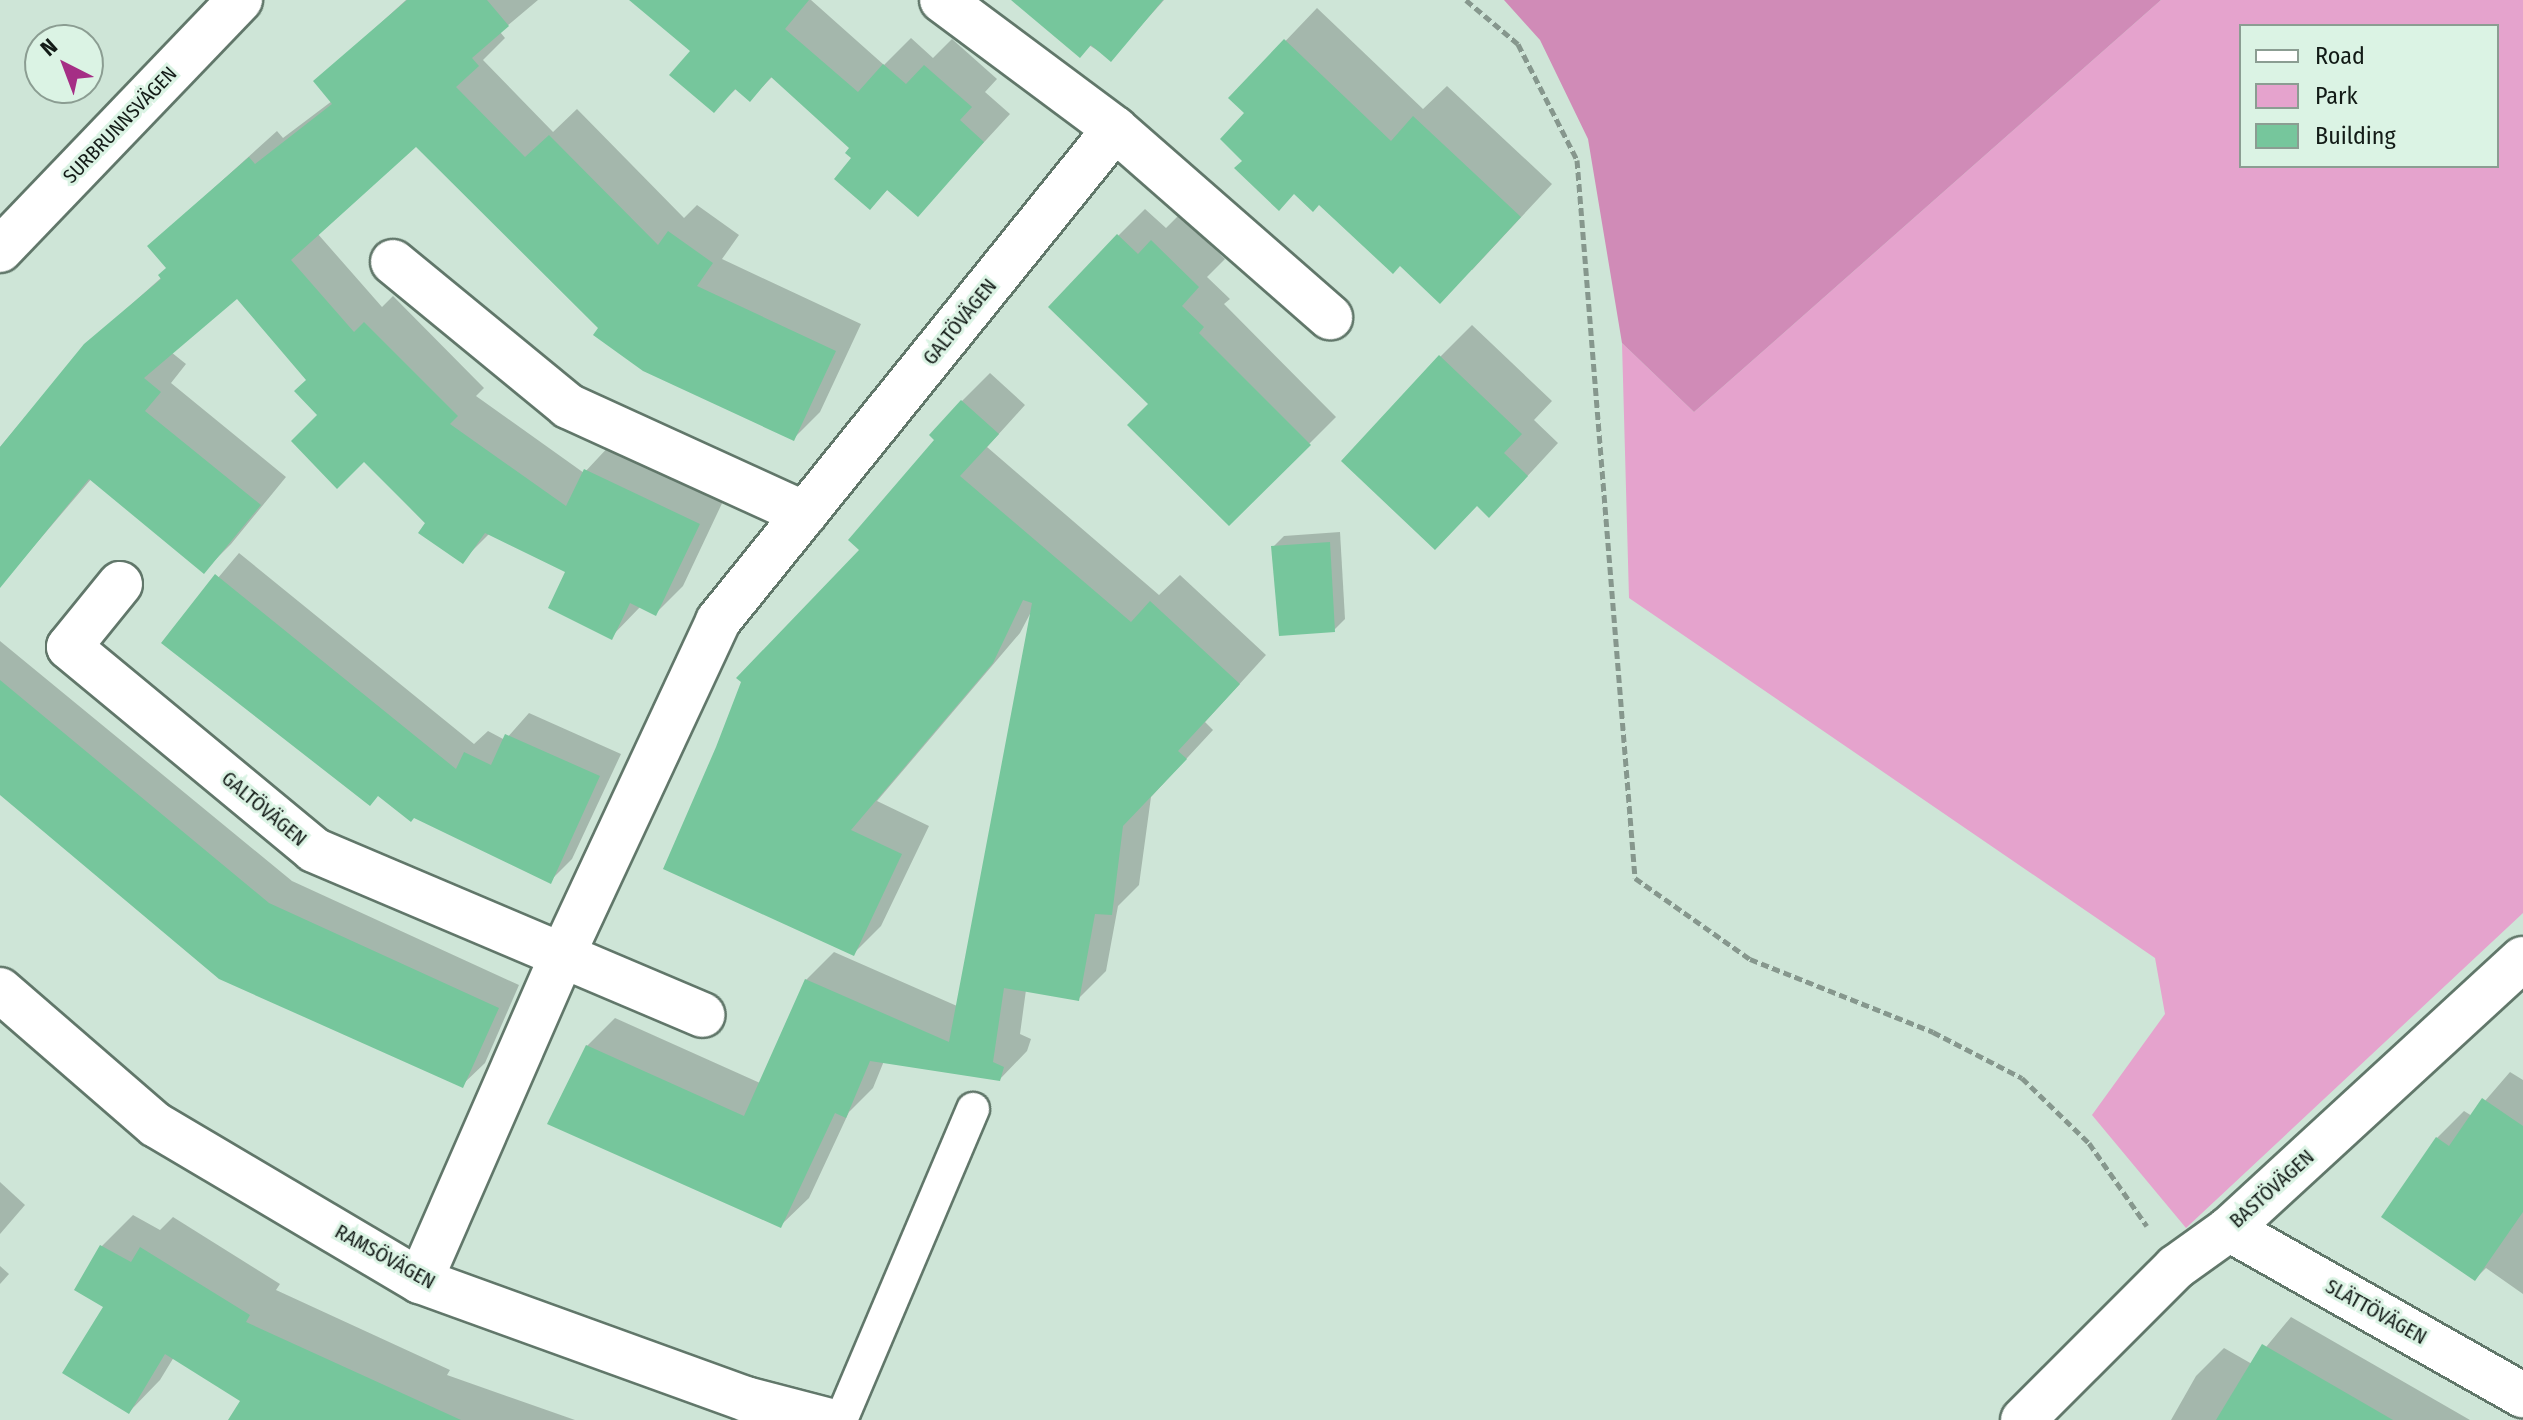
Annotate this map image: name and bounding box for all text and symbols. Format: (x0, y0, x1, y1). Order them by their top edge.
north arrow (24, 24, 104, 104)
legend (2239, 24, 2499, 168)
text: N (35, 33, 63, 62)
text: Road (2315, 42, 2365, 70)
street label: SURBRUNNSVÄGEN (58, 62, 182, 188)
text: Park (2315, 82, 2358, 110)
text: Building (2315, 122, 2396, 150)
street label: GALTÖVÄGEN (918, 274, 1002, 370)
street label: GALTÖVÄGEN (217, 767, 311, 851)
street label: BASTÖVÄGEN (2225, 1145, 2319, 1233)
street label: RAMSÖVÄGEN (331, 1220, 439, 1294)
street label: SLÄTTÖVÄGEN (2321, 1274, 2431, 1350)

